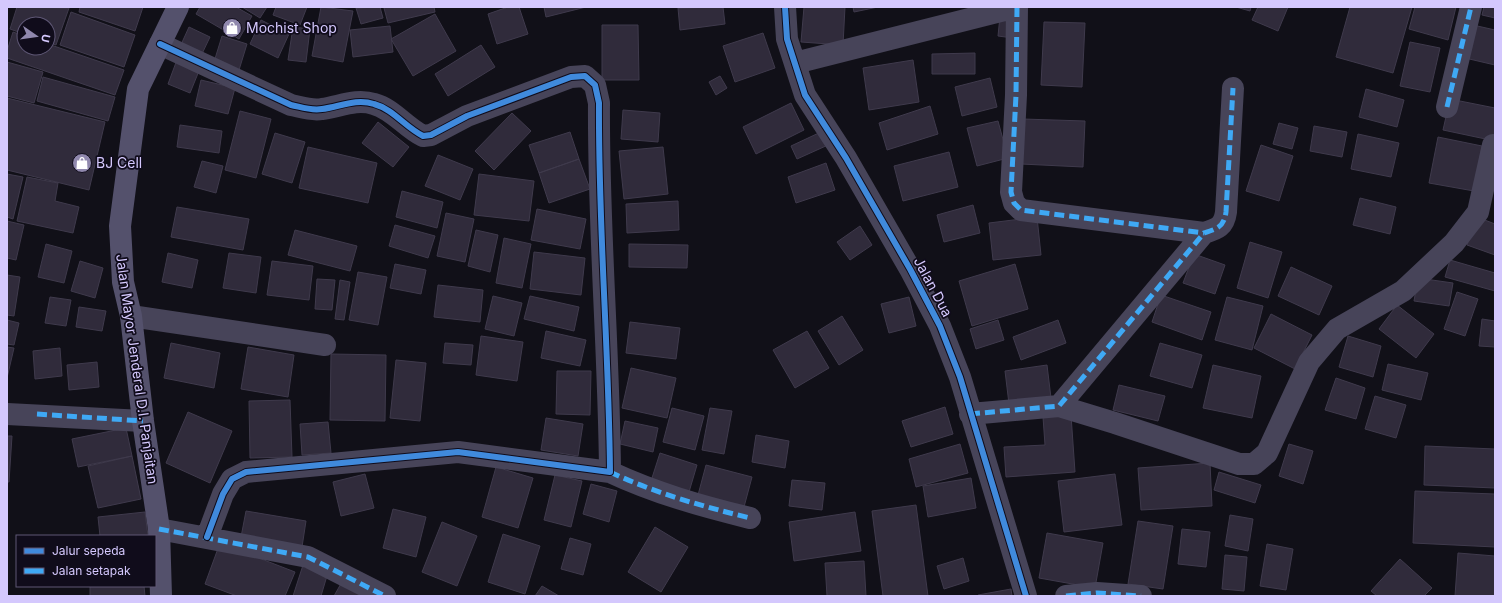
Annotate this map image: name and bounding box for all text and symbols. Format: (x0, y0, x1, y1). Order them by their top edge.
north arrow (16, 16, 56, 56)
shop icon: Mochist Shop (221, 17, 243, 39)
place label: Mochist Shop (246, 19, 337, 36)
text: U (38, 33, 53, 44)
shop icon: BJ Cell (71, 152, 93, 174)
place label: BJ Cell (96, 154, 142, 171)
street label: Jalan Mayor Jenderal D.I. Panjaitan (113, 253, 162, 485)
street label: Jalan Dua (911, 254, 956, 320)
legend (16, 535, 156, 587)
text: Jalur sepeda (52, 543, 125, 558)
text: Jalan setapak (52, 563, 131, 578)

